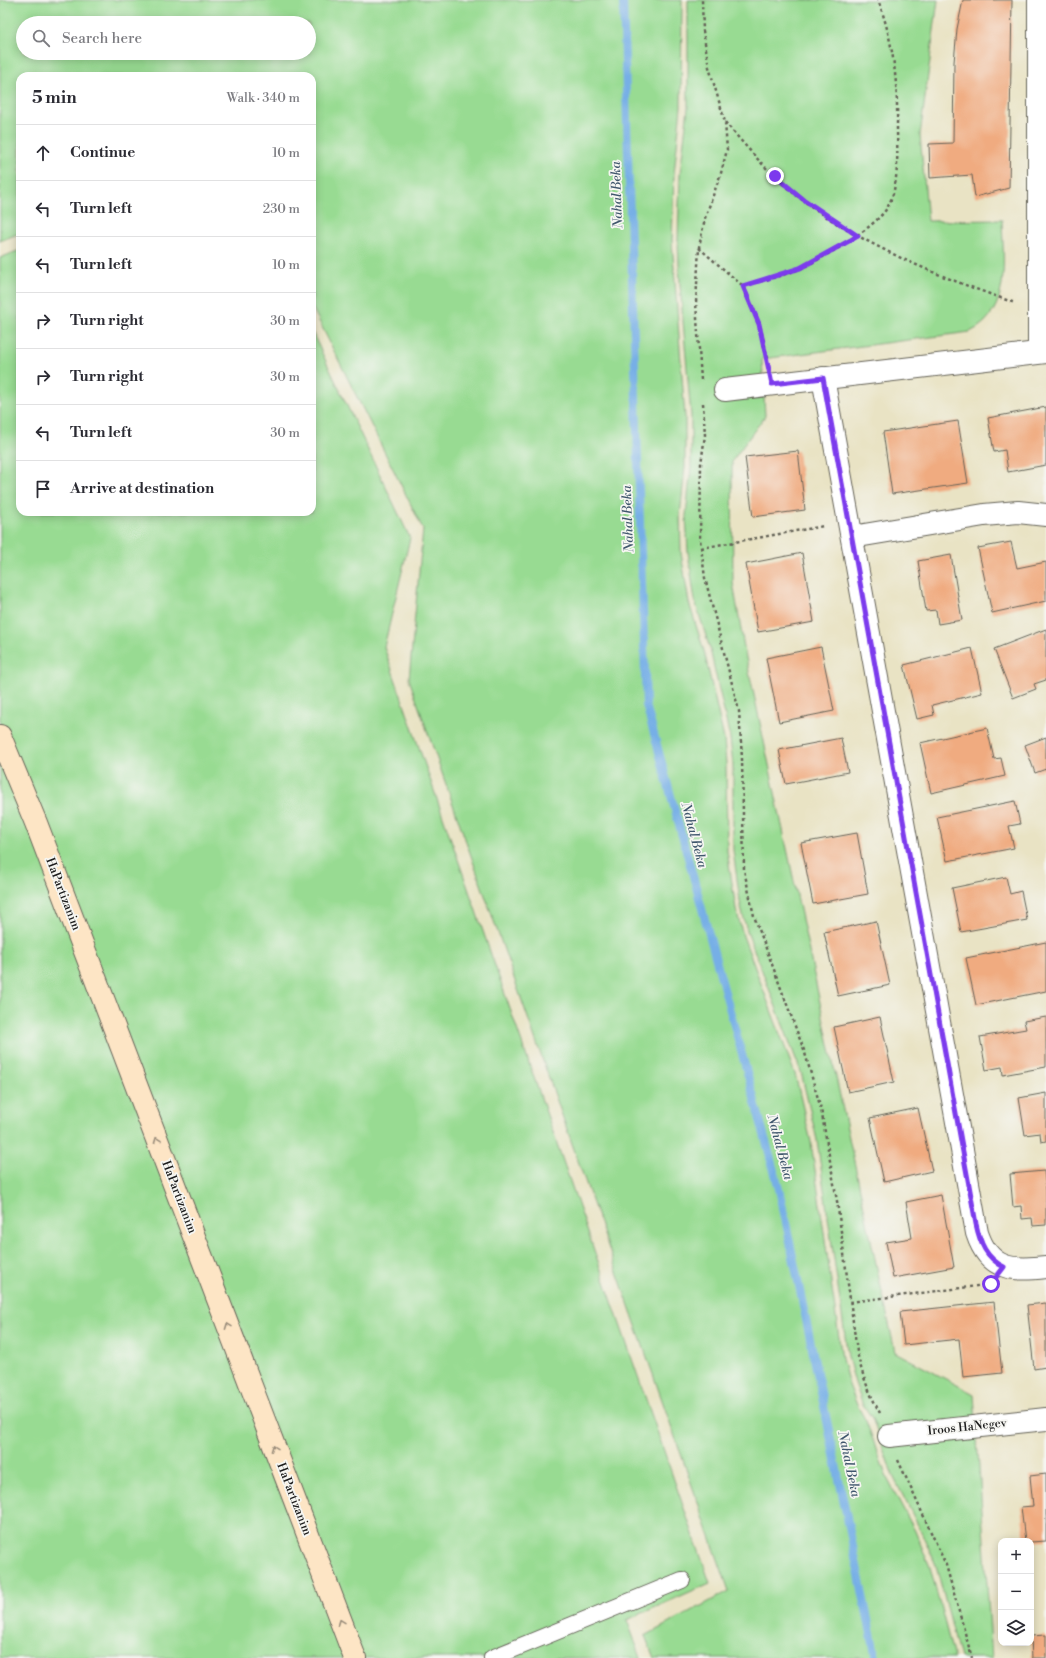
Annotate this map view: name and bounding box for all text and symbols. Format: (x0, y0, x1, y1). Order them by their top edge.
search box (16, 16, 316, 60)
icon: search (30, 27, 52, 49)
text: Search here (62, 29, 142, 48)
text: 5 min (32, 87, 77, 109)
text: Walk · 340 m (227, 90, 300, 106)
icon: ahead (32, 142, 54, 164)
text: Continue (70, 143, 135, 162)
text: 10 m (272, 145, 300, 161)
water label: Nahal Beka (608, 160, 626, 230)
route end (766, 167, 784, 185)
icon: left (32, 198, 54, 220)
text: Turn left (70, 199, 132, 218)
text: 230 m (263, 201, 300, 217)
icon: left (32, 254, 54, 276)
text: Turn left (70, 255, 132, 274)
text: 10 m (272, 257, 300, 273)
icon: right (32, 310, 54, 332)
text: Turn right (70, 311, 144, 330)
text: 30 m (270, 313, 300, 329)
icon: right (32, 366, 54, 388)
text: Turn right (70, 367, 144, 386)
text: 30 m (270, 369, 300, 385)
icon: left (32, 422, 54, 444)
text: Turn left (70, 423, 132, 442)
text: 30 m (270, 425, 300, 441)
icon: arrive (32, 478, 54, 500)
text: Arrive at destination (70, 479, 214, 498)
water label: Nahal Beka (619, 484, 637, 554)
water label: Nahal Beka (677, 800, 711, 870)
street label: HaPartizanim (42, 856, 84, 933)
water label: Nahal Beka (763, 1112, 797, 1182)
one-way arrow (153, 1136, 161, 1143)
street label: HaPartizanim (158, 1159, 200, 1236)
route start (982, 1275, 1000, 1293)
one-way arrow (225, 1323, 233, 1330)
street label: Iroos HaNegev (927, 1415, 1008, 1439)
water label: Nahal Beka (834, 1429, 864, 1499)
one-way arrow (271, 1444, 279, 1451)
street label: HaPartizanim (273, 1461, 315, 1538)
map controls (998, 1538, 1034, 1646)
button: + (998, 1538, 1034, 1574)
button: − (998, 1574, 1034, 1610)
button: layers (998, 1610, 1034, 1646)
one-way arrow (337, 1618, 345, 1625)

